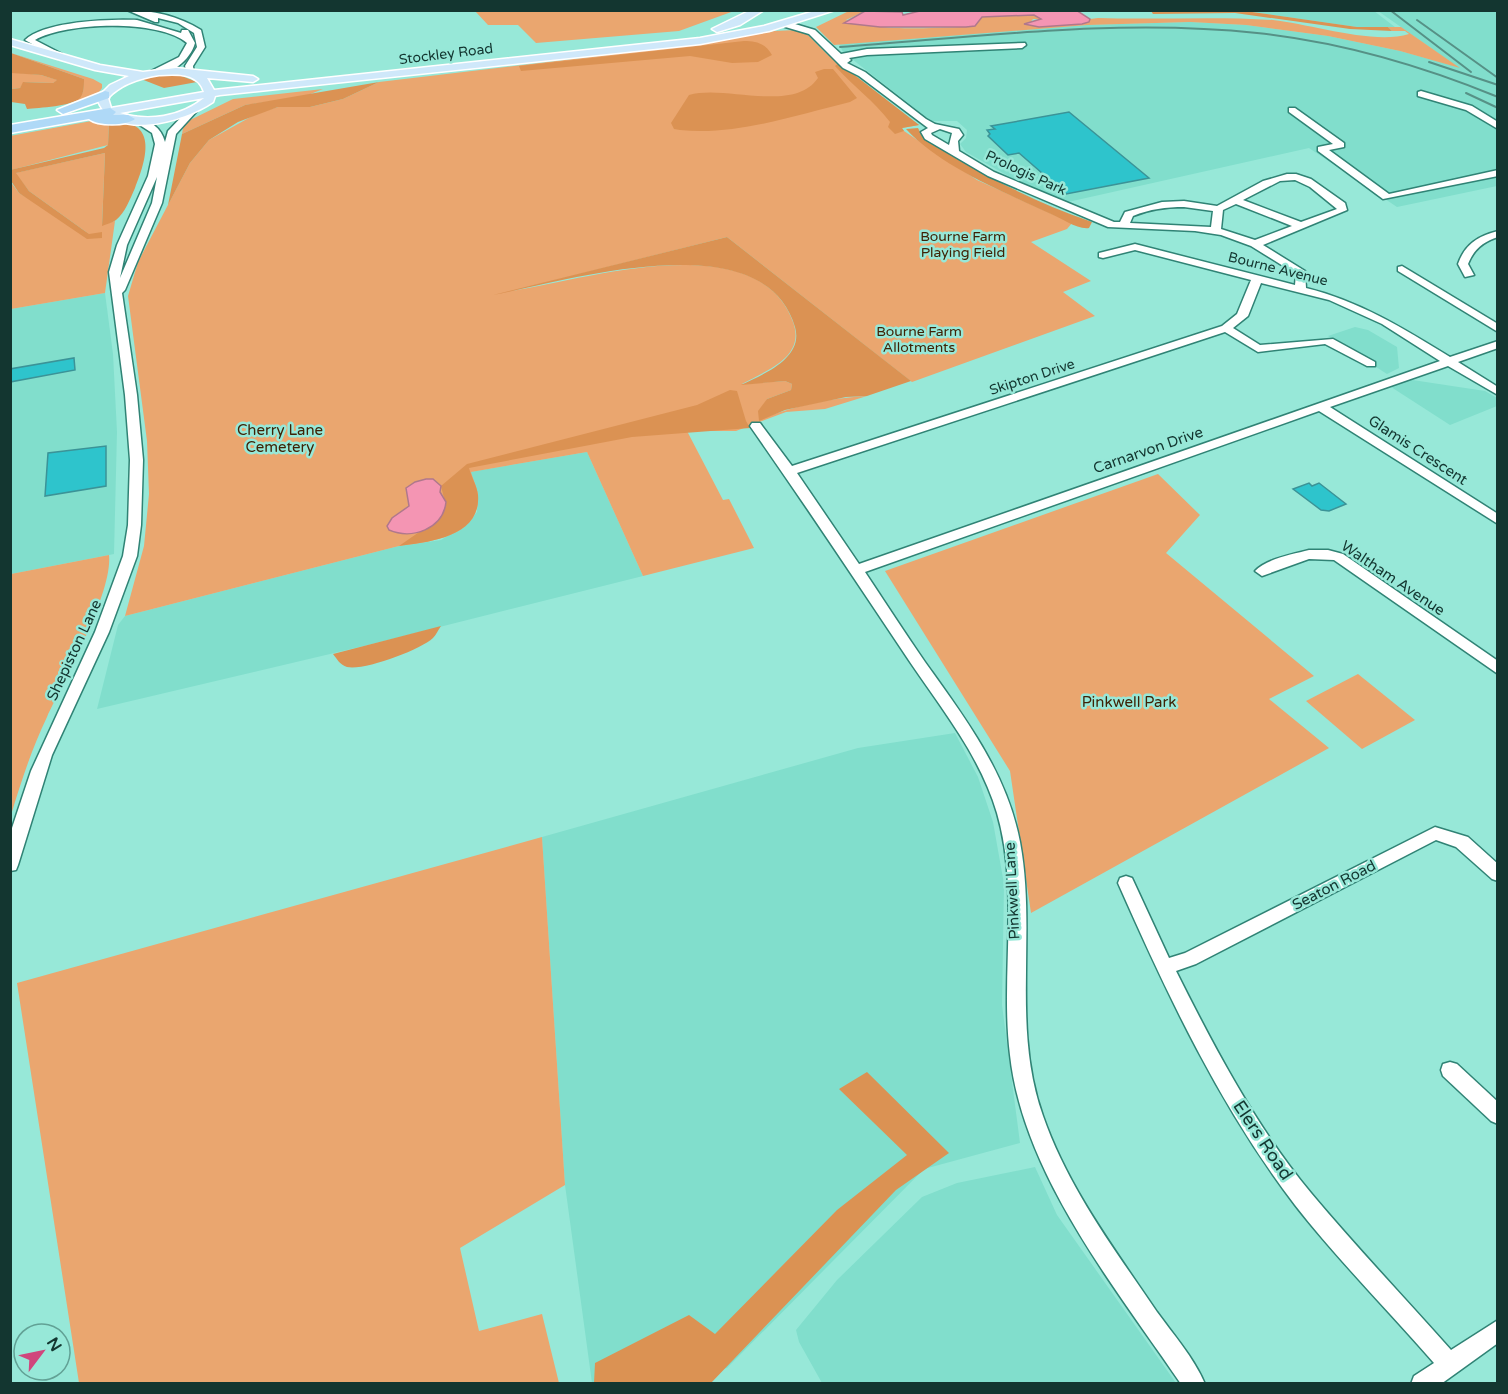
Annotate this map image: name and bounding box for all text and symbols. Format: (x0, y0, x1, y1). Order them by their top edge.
street label: Stockley Road (398, 40, 494, 68)
street label: Prologis Park (983, 147, 1070, 199)
park label: Bourne Farm Playing Field (920, 228, 1006, 261)
street label: Bourne Avenue (1226, 248, 1330, 290)
park label: Bourne Farm Allotments (876, 323, 962, 356)
street label: Skipton Drive (987, 355, 1077, 399)
street label: Glamis Crescent (1365, 411, 1471, 489)
park label: Cherry Lane Cemetery (237, 421, 323, 456)
street label: Carnarvon Drive (1091, 423, 1205, 477)
street label: Waltham Avenue (1338, 537, 1448, 619)
street label: Shepiston Lane (43, 597, 105, 703)
park label: Pinkwell Park (1082, 693, 1176, 711)
street label: Pinkwell Lane (1000, 842, 1024, 940)
street label: Seaton Road (1289, 856, 1379, 914)
street label: Elers Road (1228, 1096, 1298, 1184)
north arrow (12, 1322, 72, 1382)
text: N (42, 1334, 66, 1355)

